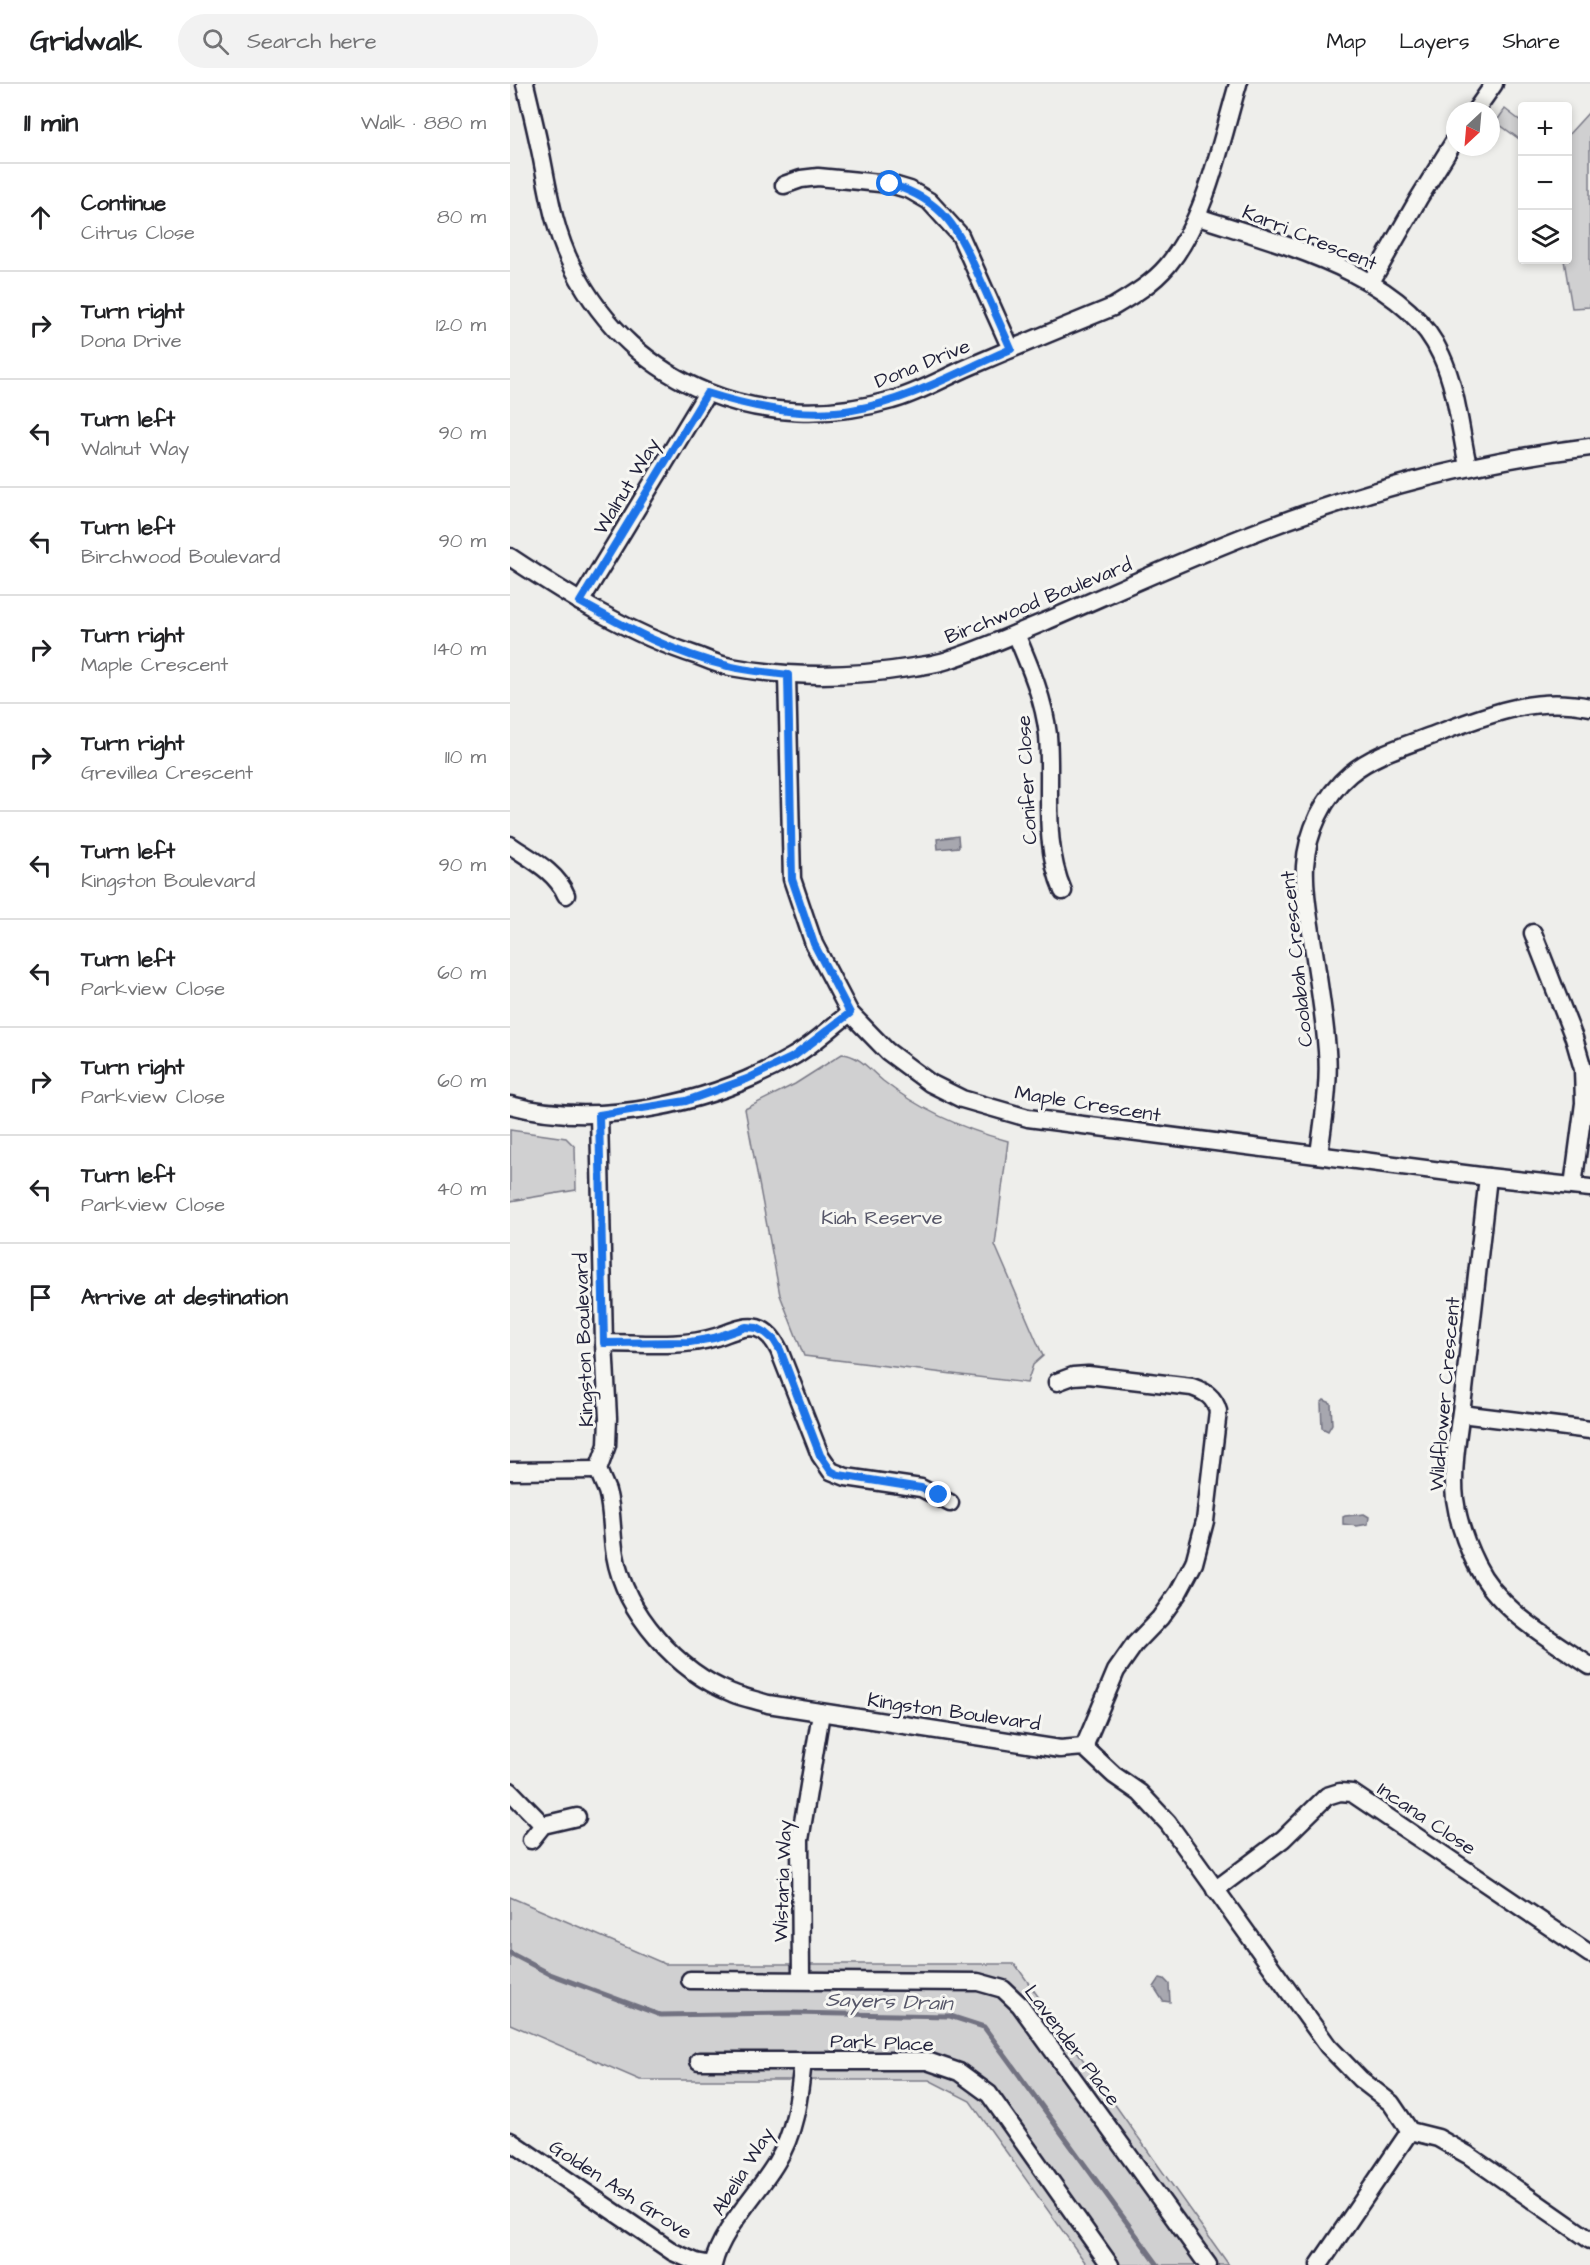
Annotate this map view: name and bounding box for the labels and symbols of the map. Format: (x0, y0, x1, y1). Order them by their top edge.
north arrow (1446, 102, 1500, 156)
route start (876, 170, 902, 196)
street label: Karri Crescent (1238, 198, 1381, 278)
street label: Dona Drive (870, 332, 974, 396)
street label: Walnut Way (587, 433, 668, 541)
street label: Birchwood Boulevard (941, 551, 1136, 651)
street label: Conifer Close (1010, 714, 1044, 845)
street label: Coolabah Crescent (1274, 869, 1320, 1048)
street label: Maple Crescent (1013, 1079, 1163, 1129)
park label: Kiah Reserve (821, 1204, 943, 1232)
street label: Kingston Boulevard (567, 1252, 602, 1428)
street label: Wildflower Crescent (1423, 1296, 1467, 1493)
route end (925, 1481, 951, 1507)
street label: Kingston Boulevard (865, 1686, 1042, 1739)
street label: Incana Close (1372, 1775, 1481, 1862)
street label: Wistaria Way (767, 1819, 800, 1943)
street label: Lavender Place (1017, 1979, 1127, 2112)
water label: Sayers Drain (825, 1985, 955, 2019)
street label: Park Place (830, 2027, 935, 2059)
street label: Abelia Way (705, 2122, 782, 2222)
street label: Golden Ash Grove (543, 2133, 698, 2247)

